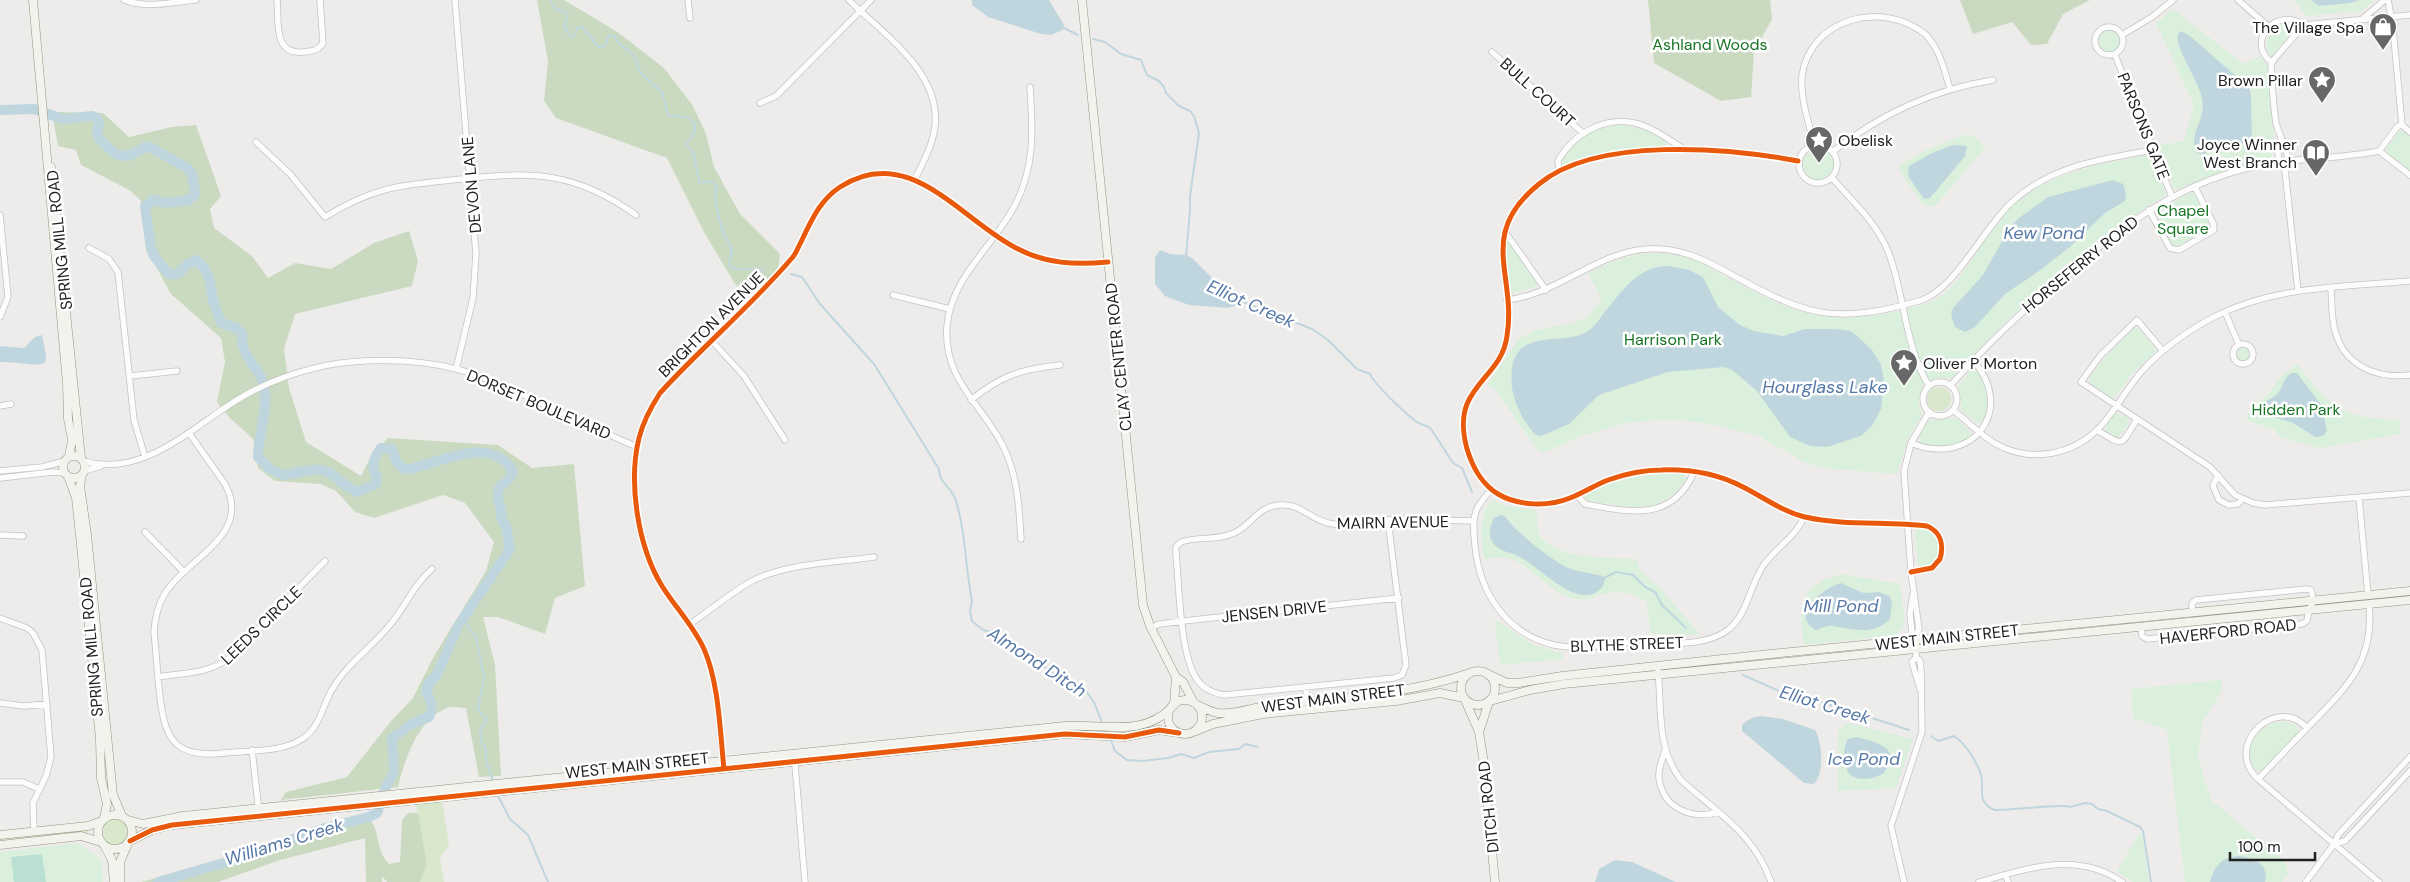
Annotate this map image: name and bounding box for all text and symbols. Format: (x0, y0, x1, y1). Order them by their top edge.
shop icon: The Village Spa (2368, 12, 2398, 51)
place label: The Village Spa (2252, 17, 2364, 38)
park label: Ashland Woods (1652, 34, 1768, 55)
street label: BULL COURT (1496, 53, 1580, 132)
place icon: Brown Pillar (2307, 65, 2337, 104)
street label: PARSONS GATE (2112, 70, 2175, 183)
place label: Brown Pillar (2218, 70, 2303, 91)
place icon: Obelisk (1804, 125, 1834, 164)
place label: Obelisk (1838, 130, 1893, 151)
place label: Joyce Winner West Branch (2197, 134, 2297, 173)
street label: DEVON LANE (457, 136, 486, 234)
library icon: Joyce Winner West Branch (2301, 138, 2331, 177)
street label: SPRING MILL ROAD (42, 169, 77, 311)
park label: Chapel Square (2157, 200, 2209, 239)
street label: HORSEFERRY ROAD (2018, 211, 2143, 318)
water label: Kew Pond (2003, 221, 2085, 245)
street label: BRIGHTON AVENUE (654, 267, 769, 382)
water label: Elliot Creek (1203, 274, 1299, 334)
street label: CLAY CENTER ROAD (1100, 282, 1137, 432)
park label: Harrison Park (1624, 329, 1722, 350)
place icon: Oliver P Morton (1889, 348, 1919, 387)
place label: Oliver P Morton (1923, 353, 2037, 374)
street label: DORSET BOULEVARD (463, 365, 614, 444)
water label: Hourglass Lake (1762, 375, 1888, 399)
park label: Hidden Park (2252, 399, 2340, 420)
street label: MAIRN AVENUE (1337, 511, 1449, 534)
street label: SPRING MILL ROAD (75, 576, 108, 718)
street label: LEEDS CIRCLE (216, 581, 306, 669)
water label: Mill Pond (1803, 594, 1879, 618)
street label: JENSEN DRIVE (1220, 596, 1328, 627)
street label: HAVERFORD ROAD (2159, 614, 2298, 649)
street label: WEST MAIN STREET (1874, 620, 2020, 655)
water label: Almond Ditch (982, 621, 1091, 703)
street label: BLYTHE STREET (1570, 632, 1684, 657)
street label: WEST MAIN STREET (1260, 679, 1406, 718)
water label: Elliot Creek (1777, 680, 1874, 730)
water label: Ice Pond (1828, 747, 1901, 771)
street label: WEST MAIN STREET (564, 748, 710, 783)
street label: DITCH ROAD (1473, 760, 1504, 854)
water label: Williams Creek (222, 812, 347, 871)
scale bar (2230, 830, 2315, 862)
text: 100 m (2238, 837, 2281, 857)

